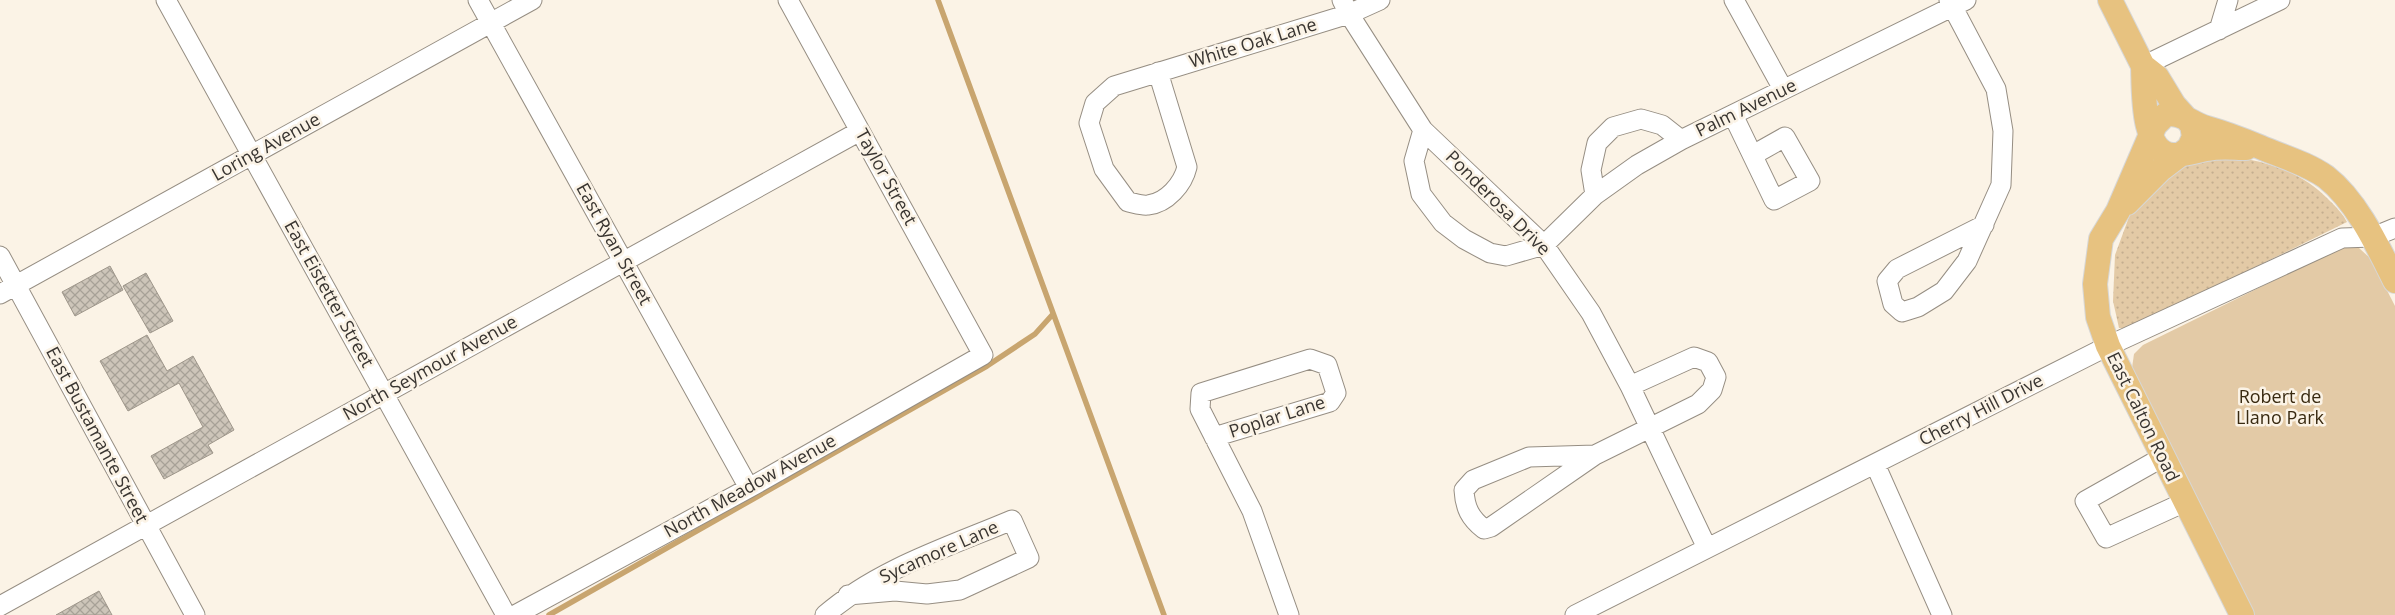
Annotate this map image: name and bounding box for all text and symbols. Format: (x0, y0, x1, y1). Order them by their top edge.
street label: White Oak Lane (1186, 11, 1319, 73)
street label: Palm Avenue (1691, 72, 1800, 142)
street label: Loring Avenue (207, 106, 324, 186)
street label: Taylor Street (851, 124, 923, 229)
street label: Ponderosa Drive (1441, 145, 1556, 260)
street label: East Ryan Street (571, 178, 658, 309)
street label: East Eistetter Street (279, 216, 380, 371)
street label: North Seymour Avenue (338, 309, 521, 425)
street label: East Bustamante Street (41, 342, 155, 527)
street label: East Calton Road (2102, 348, 2186, 485)
street label: Cherry Hill Drive (1914, 367, 2047, 451)
park label: Robert de Llano Park (2236, 384, 2325, 429)
street label: Poplar Lane (1226, 389, 1328, 443)
street label: North Meadow Avenue (659, 428, 840, 542)
street label: Sycamore Lane (875, 514, 1002, 588)

